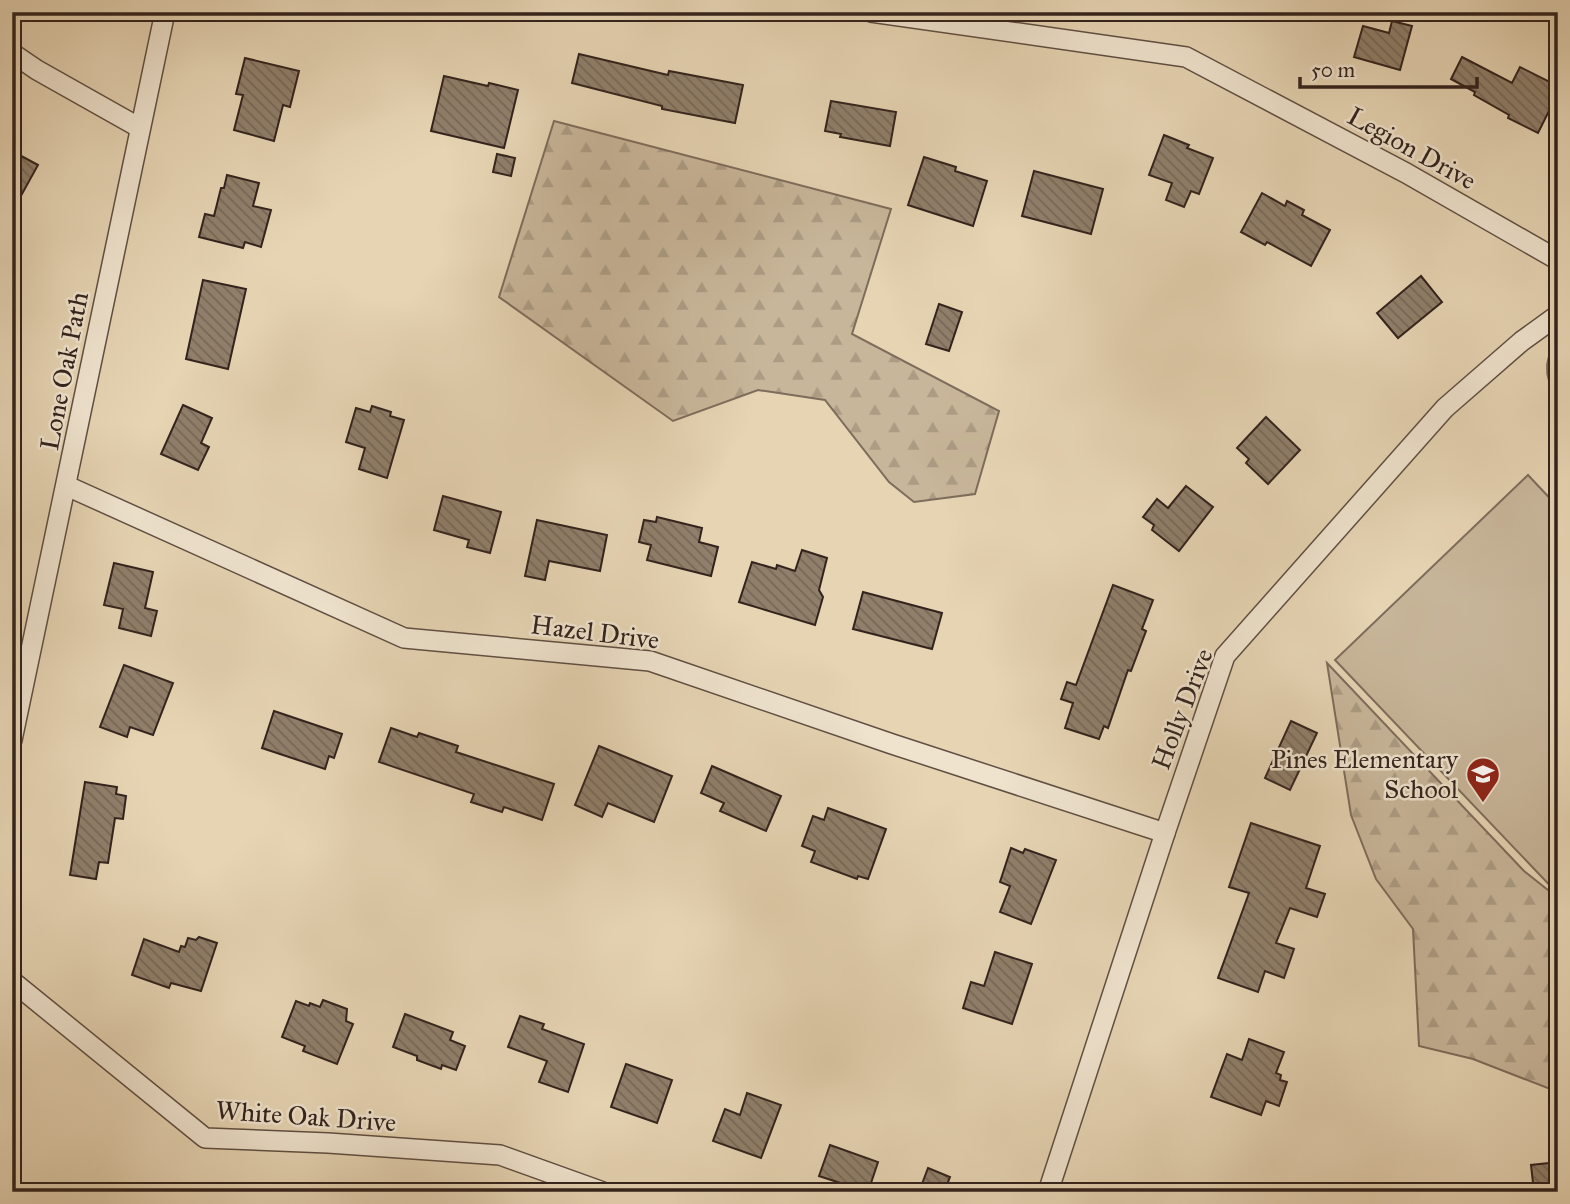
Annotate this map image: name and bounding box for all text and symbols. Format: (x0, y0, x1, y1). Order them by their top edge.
scale bar (1300, 46, 1477, 90)
text: 50 m (1311, 57, 1356, 83)
street label: Legion Drive (1342, 100, 1482, 197)
street label: Lone Oak Path (33, 289, 95, 453)
street label: Hazel Drive (529, 608, 661, 656)
street label: Holly Drive (1144, 644, 1220, 774)
place label: Pines Elementary School (1271, 743, 1459, 805)
school or university icon: Pines Elementary School (1464, 755, 1502, 804)
street label: White Oak Drive (215, 1094, 397, 1138)

